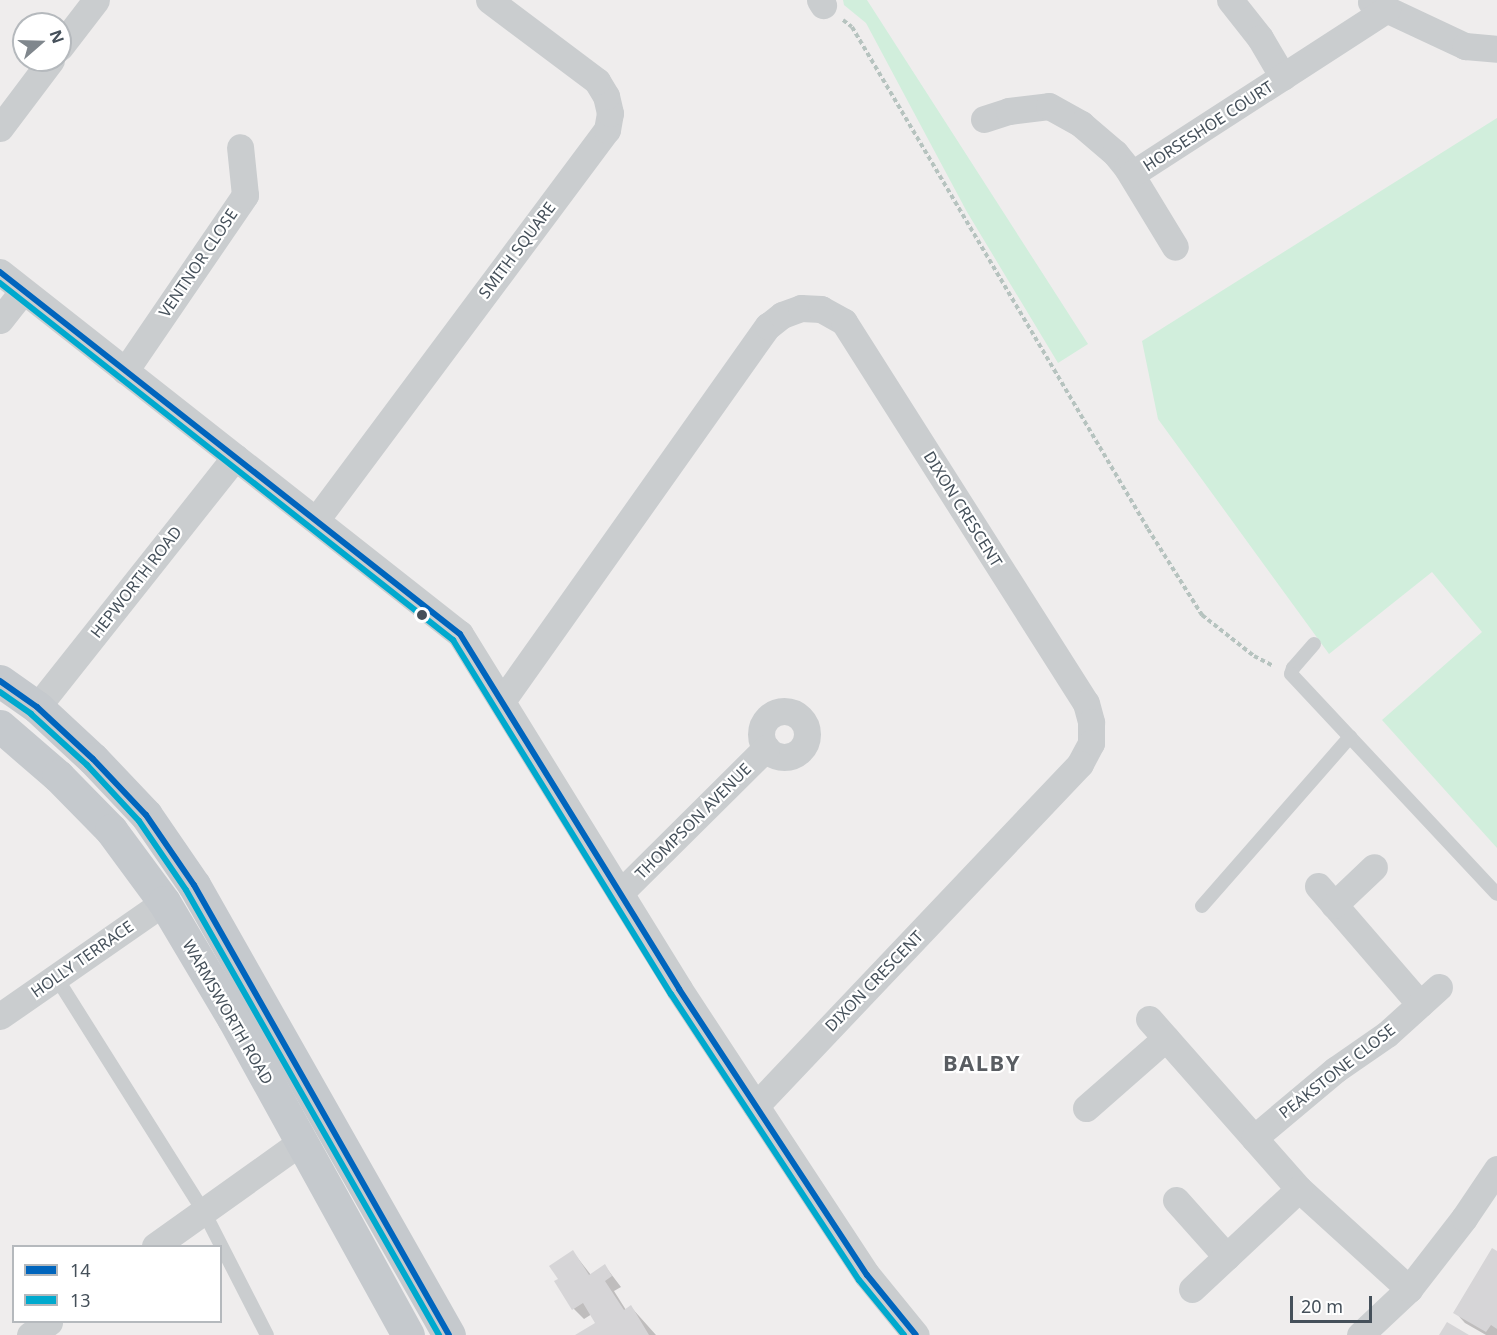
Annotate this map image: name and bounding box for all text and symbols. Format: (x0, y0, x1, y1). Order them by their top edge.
north arrow (12, 12, 72, 72)
text: N (44, 27, 70, 46)
street label: HORSESHOE COURT (1139, 77, 1277, 175)
street label: SMITH SQUARE (475, 198, 559, 302)
street label: VENTNOR CLOSE (155, 205, 241, 321)
street label: DIXON CRESCENT (920, 448, 1006, 570)
street label: HEPWORTH ROAD (86, 522, 186, 642)
unlabelled marker (416, 609, 428, 621)
street label: THOMPSON AVENUE (631, 759, 755, 883)
street label: HOLLY TERRACE (27, 917, 137, 1001)
street label: DIXON CRESCENT (821, 927, 927, 1035)
street label: WARMSWORTH ROAD (179, 936, 277, 1088)
street label: PEAKSTONE CLOSE (1275, 1020, 1399, 1122)
district label: BALBY (943, 1050, 1021, 1076)
legend (12, 1245, 222, 1323)
text: 14 (70, 1258, 91, 1282)
scale bar (1293, 1284, 1376, 1322)
text: 13 (70, 1288, 91, 1312)
text: 20 m (1301, 1294, 1343, 1318)

